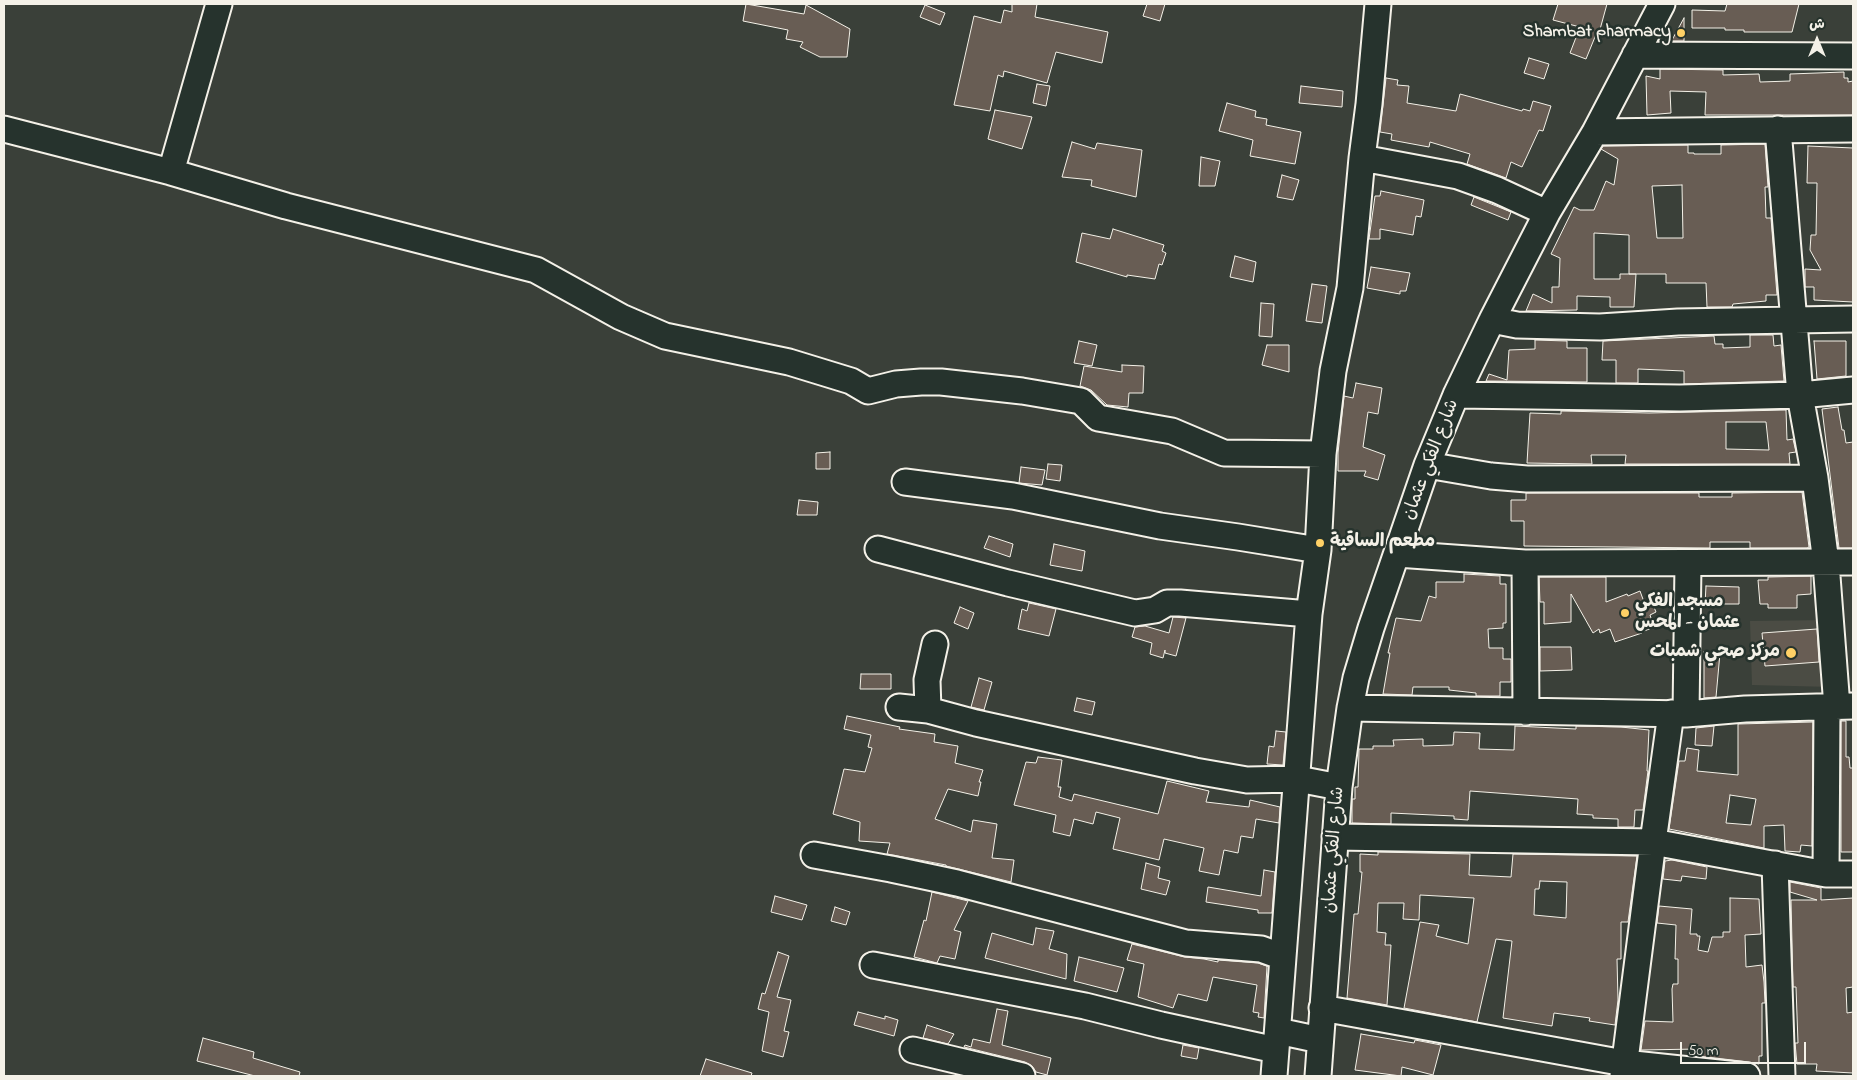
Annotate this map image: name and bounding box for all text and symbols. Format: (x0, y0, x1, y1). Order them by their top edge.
text: ش (1809, 14, 1825, 35)
north arrow (1792, 15, 1842, 65)
place label: Shambat pharmacy (1523, 22, 1671, 44)
marker: Shambat pharmacy (1675, 27, 1687, 39)
street label: شارع الفكي عثمان (1399, 397, 1465, 523)
place label: مطعم الساقية (1330, 532, 1435, 554)
marker: مطعم الساقية (1314, 537, 1326, 549)
place label: مسجد الفكي عثمان - المحس (1635, 592, 1740, 634)
marker: مسجد الفكي عثمان - المحس (1619, 607, 1631, 619)
place label: مركز صحي شمبات (1650, 642, 1780, 664)
marker: مركز صحي شمبات (1784, 646, 1798, 660)
street label: شارع الفكي عثمان (1320, 786, 1350, 914)
scale bar (1682, 1032, 1808, 1064)
text: 50 m (1688, 1040, 1718, 1062)

